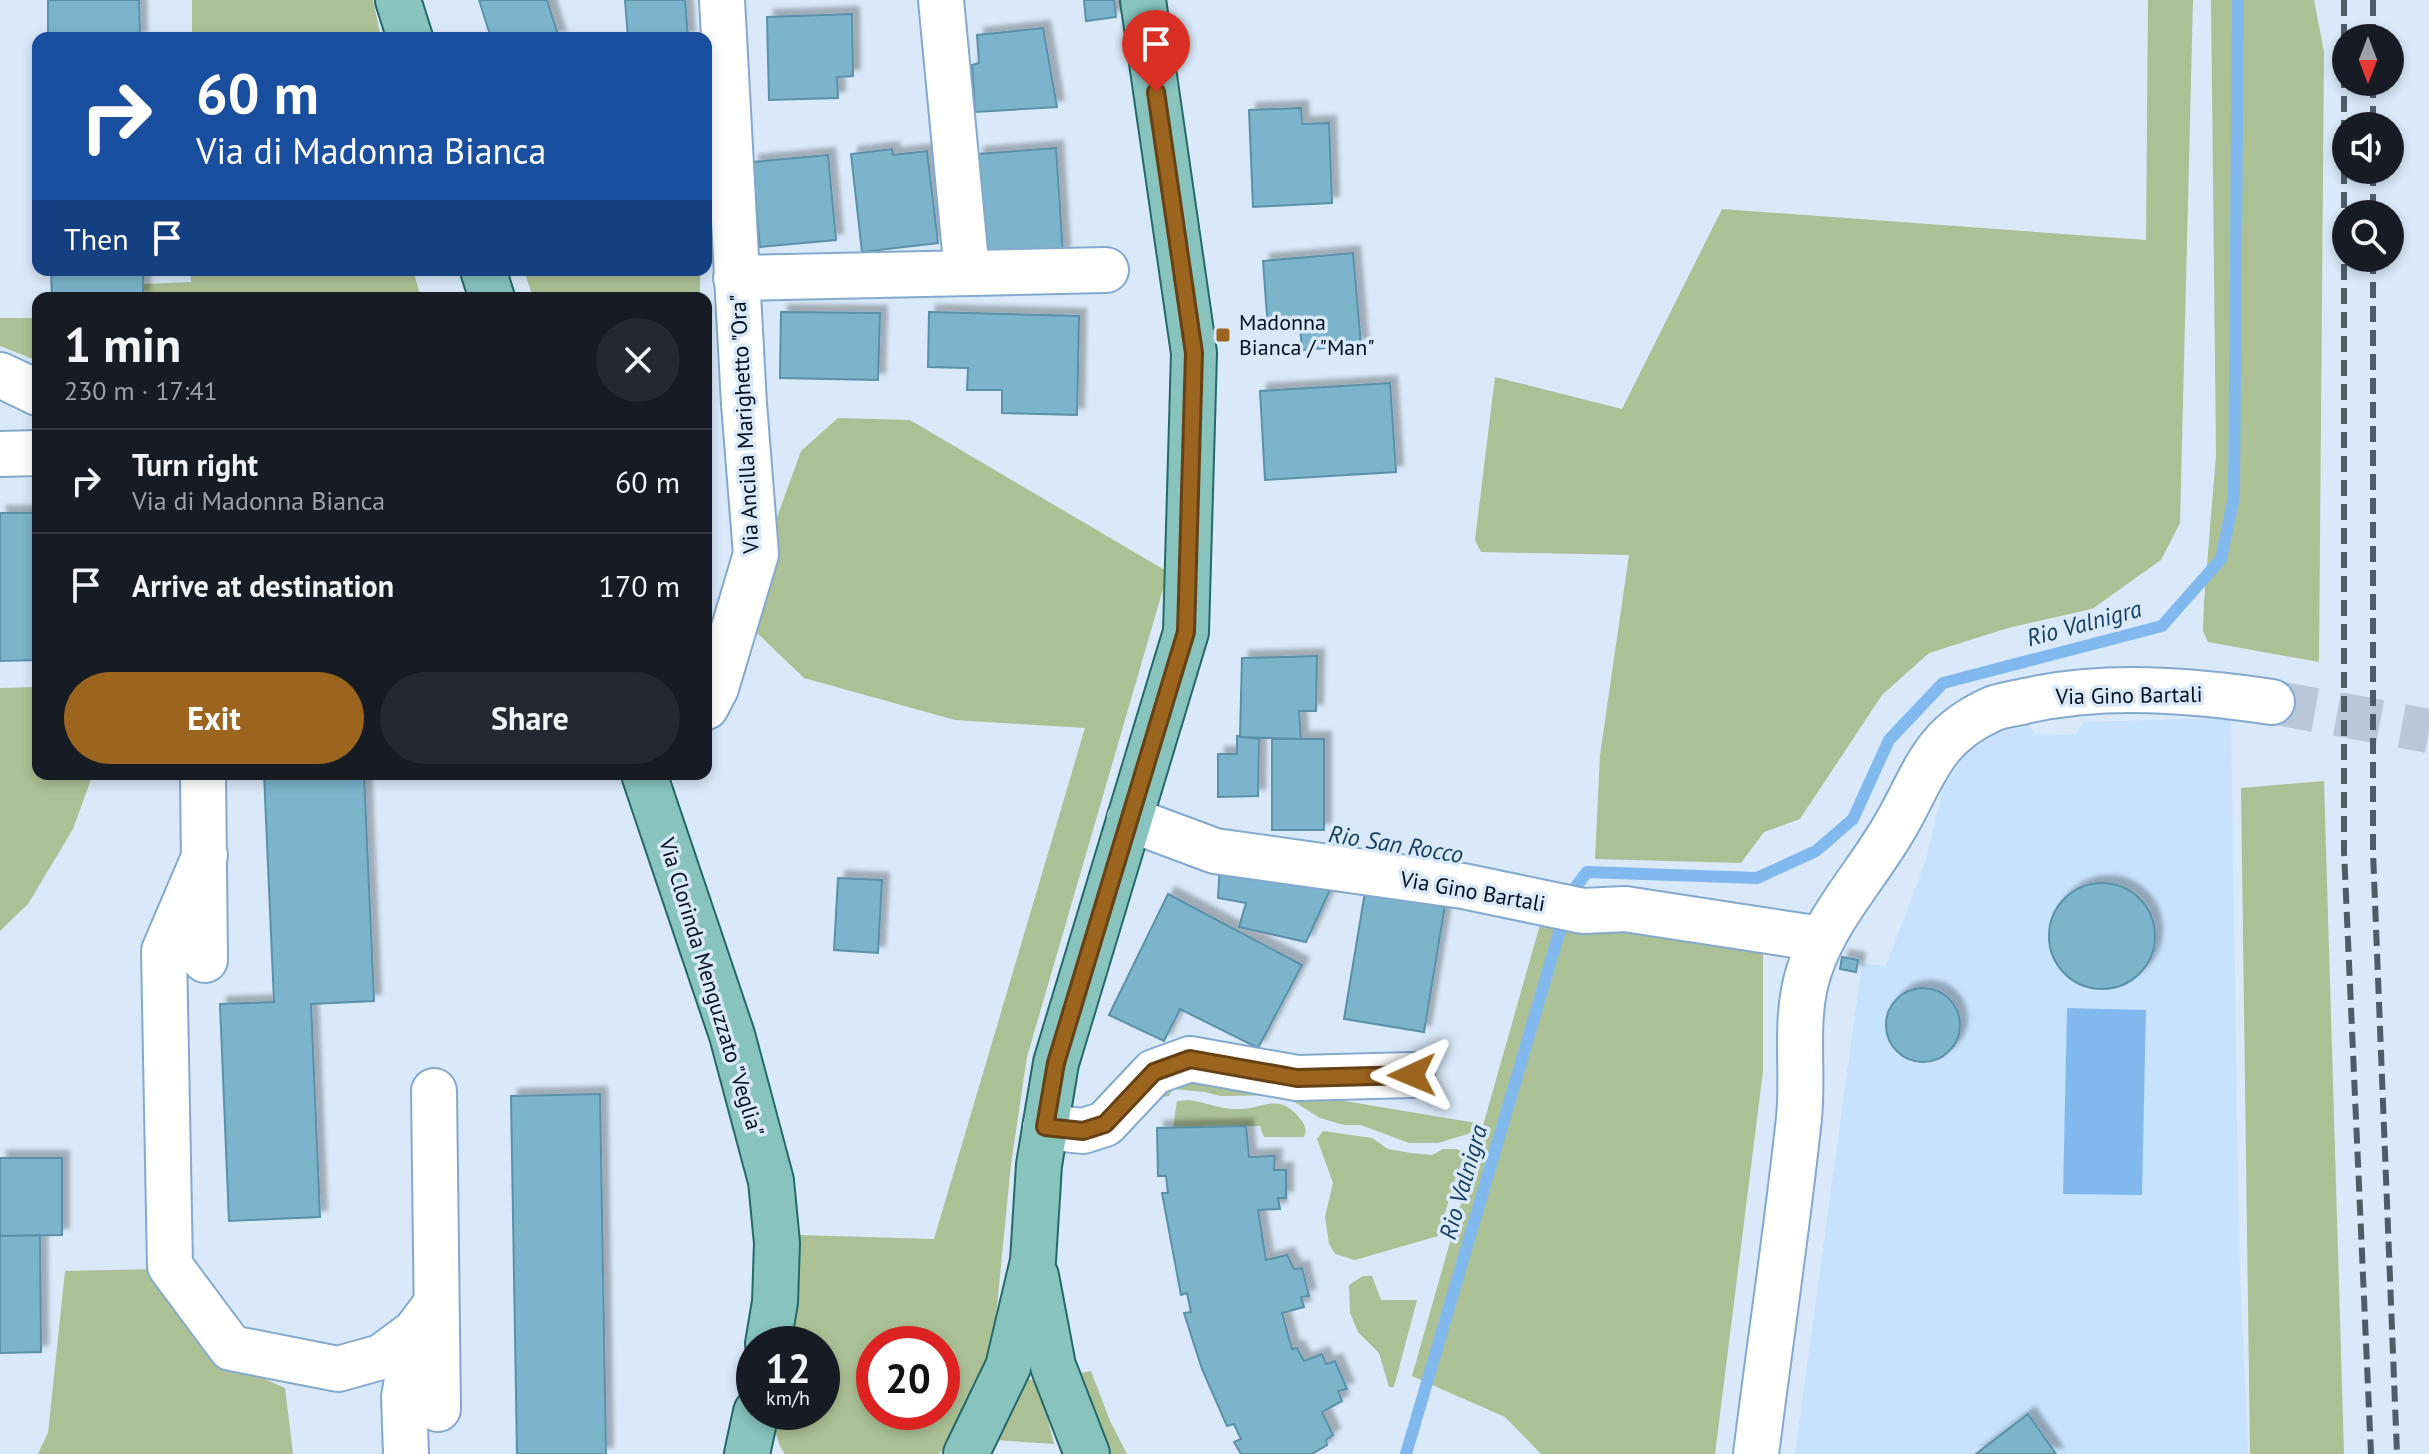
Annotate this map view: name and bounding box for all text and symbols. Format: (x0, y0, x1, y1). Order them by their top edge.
pin (1122, 10, 1190, 92)
icon: arrive (1134, 22, 1178, 66)
north arrow (2332, 24, 2404, 96)
map controls (2332, 24, 2404, 272)
text: 60 m (196, 57, 319, 129)
icon: right (64, 64, 168, 168)
button: sound (2332, 112, 2404, 184)
text: Via di Madonna Bianca (196, 127, 546, 174)
button: search (2332, 200, 2404, 272)
icon: arrive (145, 216, 189, 260)
text: Then (64, 219, 129, 258)
street label: Via Ancilla Marighetto "Ora" (723, 294, 765, 555)
place label: Madonna Bianca / "Man" (1239, 308, 1375, 361)
text: 1 min (64, 313, 181, 375)
button: close (596, 318, 680, 402)
marker: Madonna Bianca / "Man" (1214, 326, 1232, 344)
text: 230 m · 17:41 (64, 374, 218, 407)
text: Turn right (132, 445, 258, 484)
icon: right (64, 459, 108, 503)
text: 60 m (615, 462, 680, 501)
text: Via di Madonna Bianca (132, 484, 385, 517)
icon: arrive (64, 563, 108, 607)
text: Arrive at destination (132, 566, 394, 605)
text: 170 m (599, 566, 680, 605)
water label: Rio Valnigra (2023, 593, 2145, 653)
button: Exit (64, 672, 364, 764)
button: Share (380, 672, 680, 764)
street label: Via Gino Bartali (2054, 680, 2203, 710)
water label: Rio San Rocco (1326, 818, 1466, 870)
street label: Via Clorinda Menguzzato "Veglia" (653, 833, 771, 1140)
street label: Via Gino Bartali (1397, 864, 1548, 918)
position arrow (1370, 1033, 1454, 1117)
water label: Rio Valnigra (1432, 1121, 1494, 1243)
speed limit sign: 20 (856, 1326, 960, 1430)
text: 12 (765, 1342, 811, 1394)
text: km/h (766, 1385, 810, 1411)

